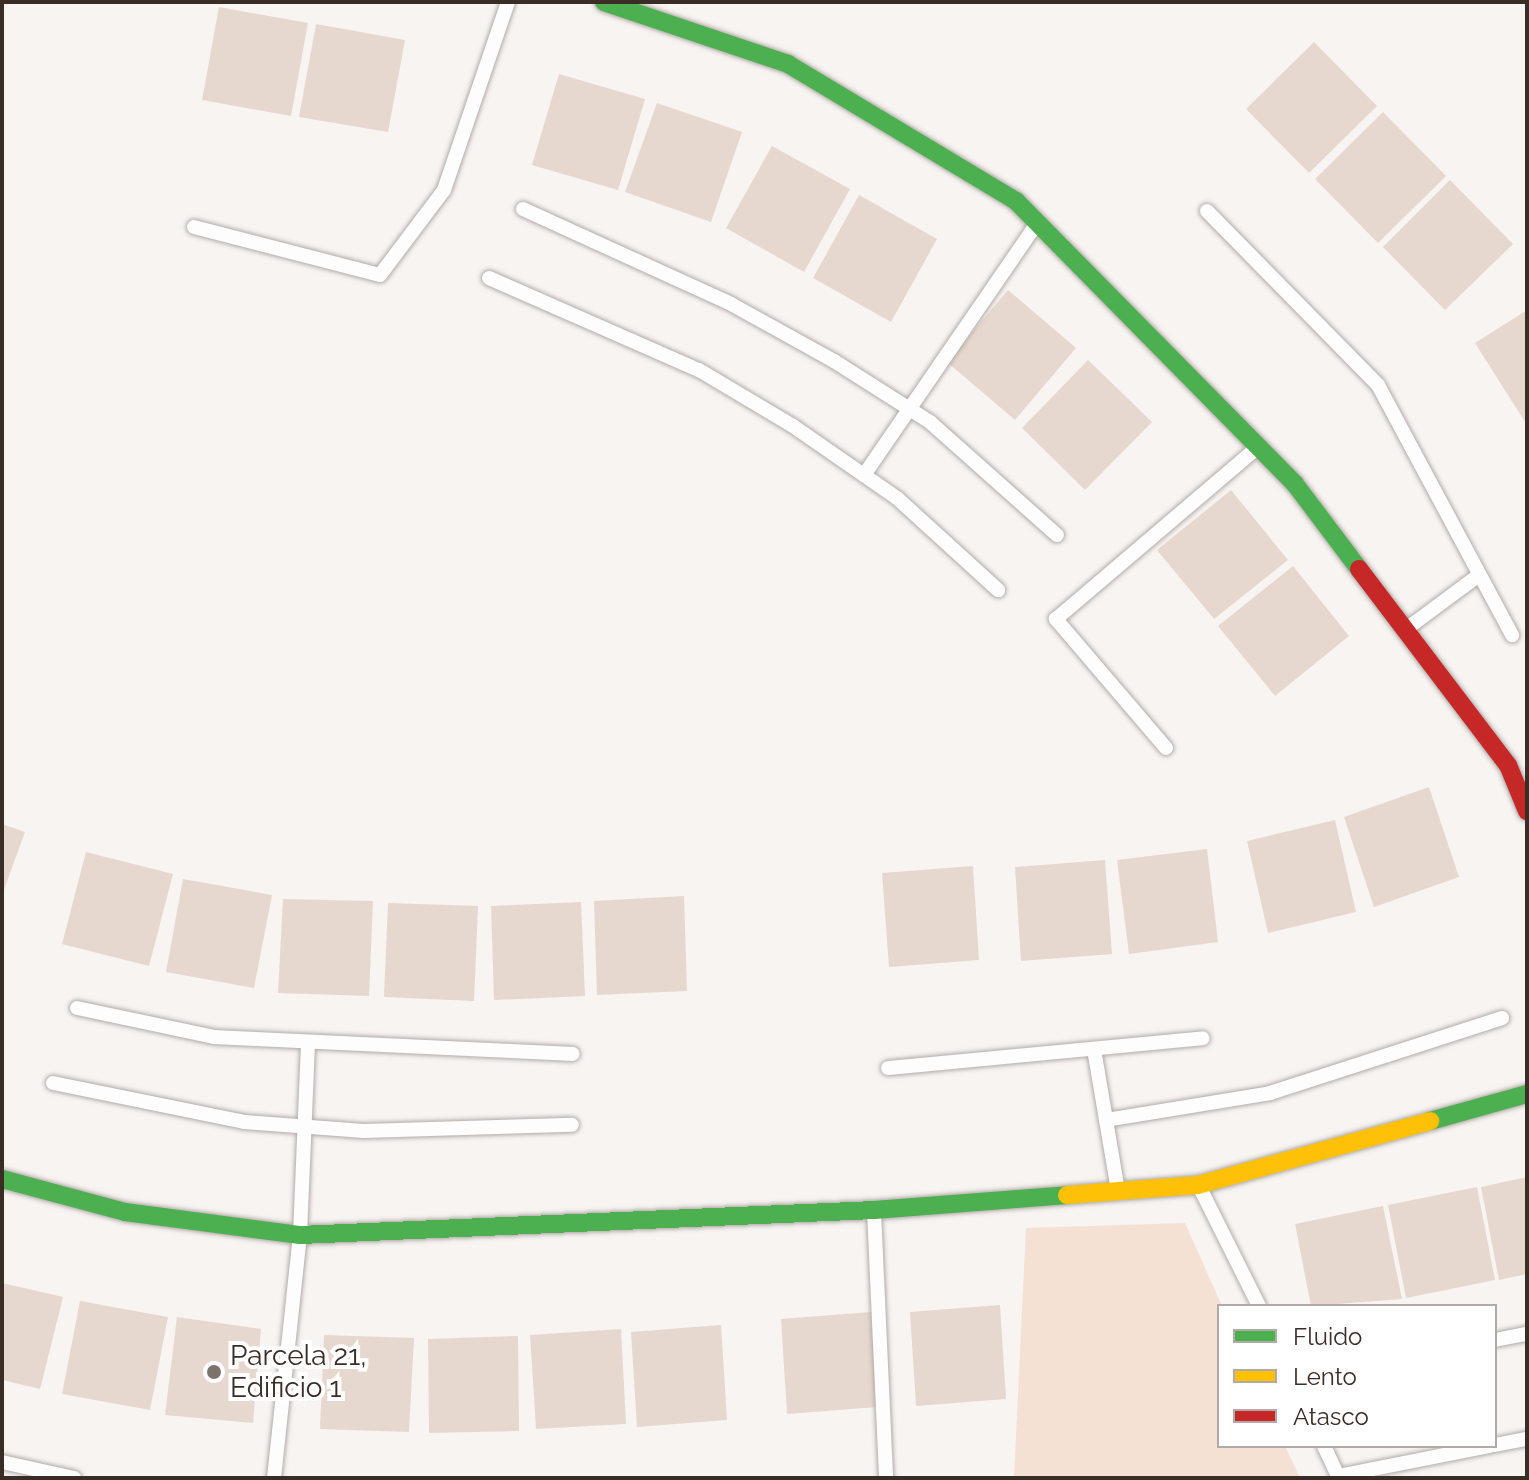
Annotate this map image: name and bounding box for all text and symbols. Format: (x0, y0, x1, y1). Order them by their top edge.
legend (1217, 1304, 1497, 1448)
text: Fluido (1293, 1322, 1362, 1351)
place label: Parcela 21, Edificio 1 (230, 1339, 366, 1405)
text: Lento (1293, 1362, 1357, 1391)
marker: Parcela 21, Edificio 1 (205, 1363, 223, 1381)
text: Atasco (1293, 1402, 1369, 1431)

